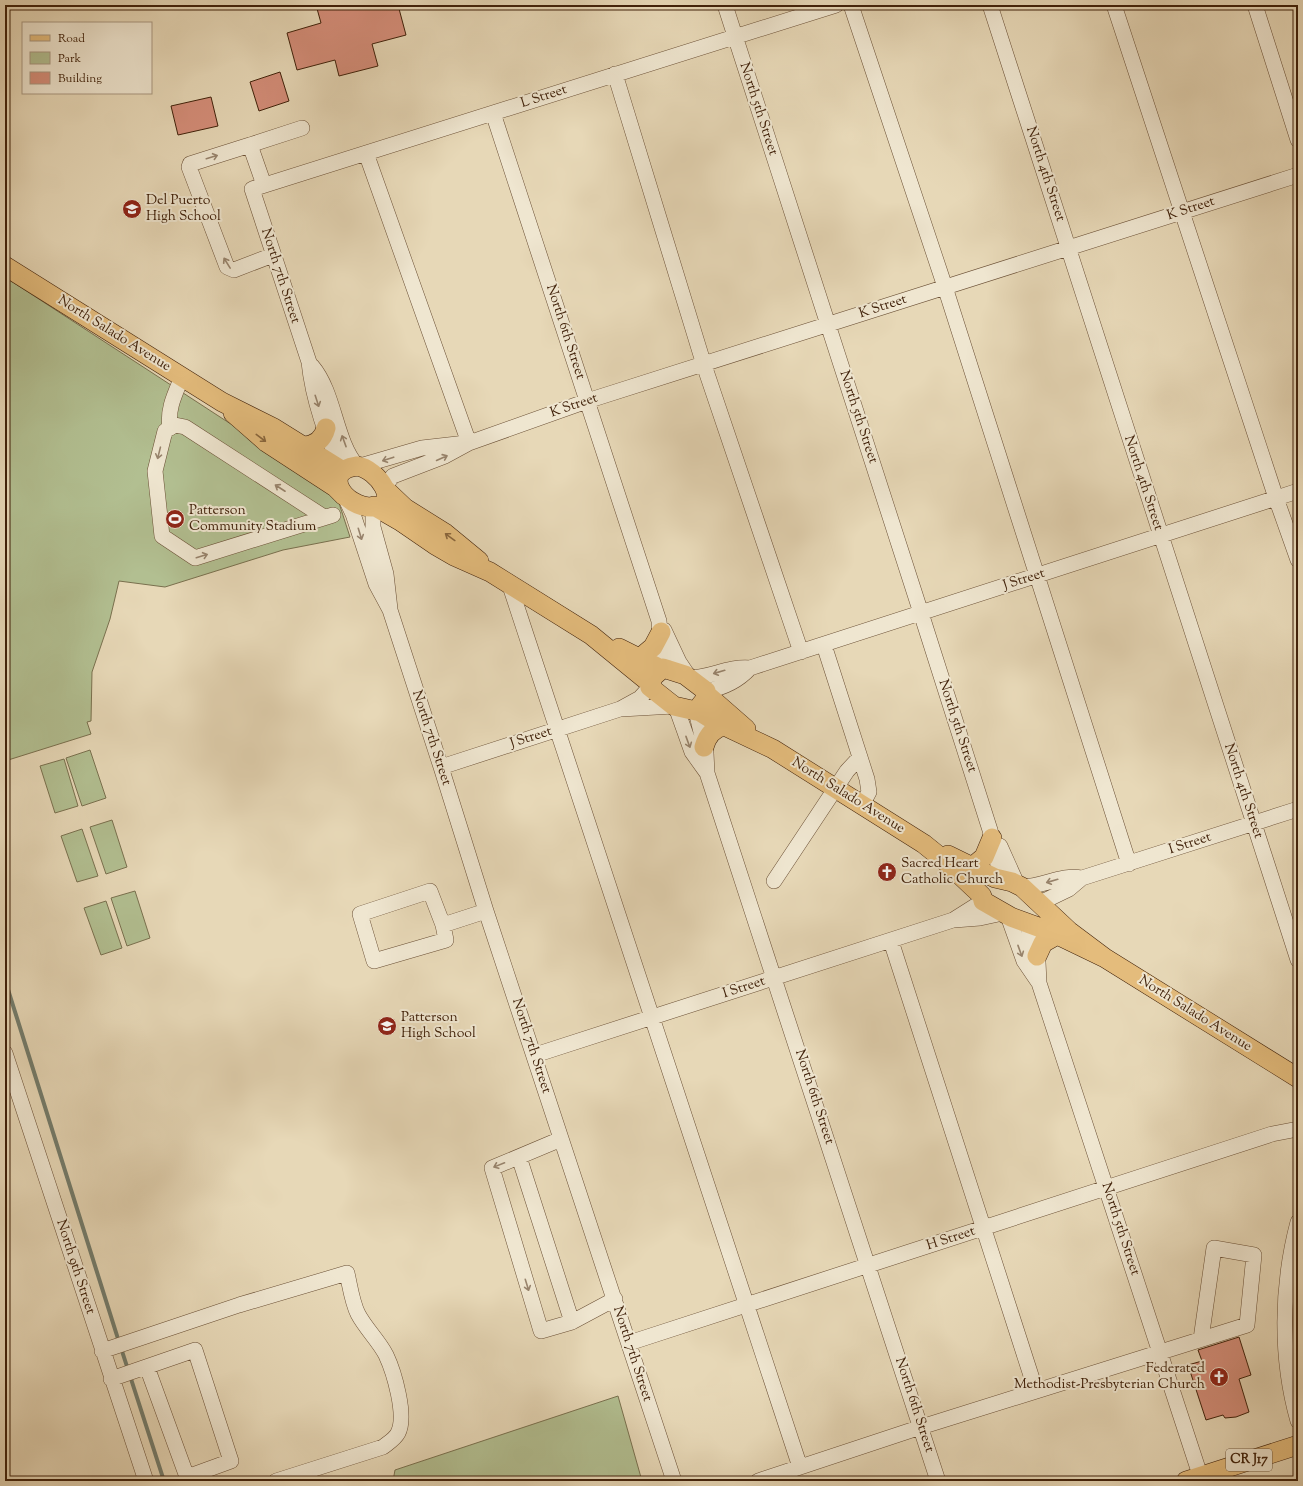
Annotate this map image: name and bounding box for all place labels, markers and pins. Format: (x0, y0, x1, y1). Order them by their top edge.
place label: Del Puerto High School (146, 191, 221, 227)
school or university icon: Del Puerto High School (121, 198, 143, 220)
place label: Patterson Community Stadium (189, 501, 317, 537)
sports icon: Patterson Community Stadium (164, 508, 186, 530)
place label: Sacred Heart Catholic Church (901, 854, 1003, 890)
church icon: Sacred Heart Catholic Church (876, 861, 898, 883)
place label: Patterson High School (401, 1008, 476, 1044)
school or university icon: Patterson High School (376, 1015, 398, 1037)
place label: Federated Methodist-Presbyterian Church (1014, 1359, 1205, 1395)
church icon: Federated Methodist-Presbyterian Church (1208, 1366, 1230, 1388)

